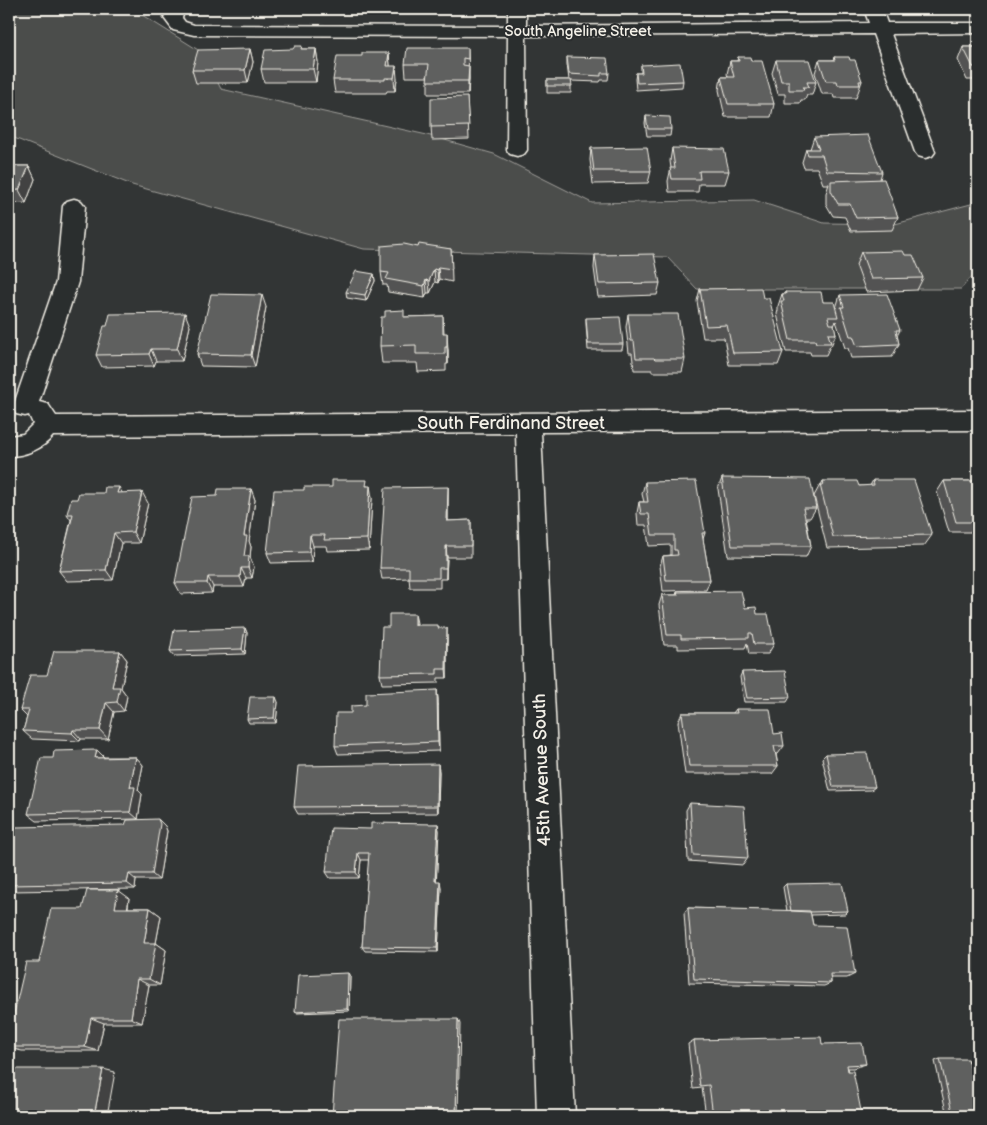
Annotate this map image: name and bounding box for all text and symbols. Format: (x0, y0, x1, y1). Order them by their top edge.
street label: South Angeline Street (504, 22, 652, 41)
street label: South Ferdinand Street (417, 413, 605, 434)
street label: 45th Avenue South (529, 693, 555, 847)

